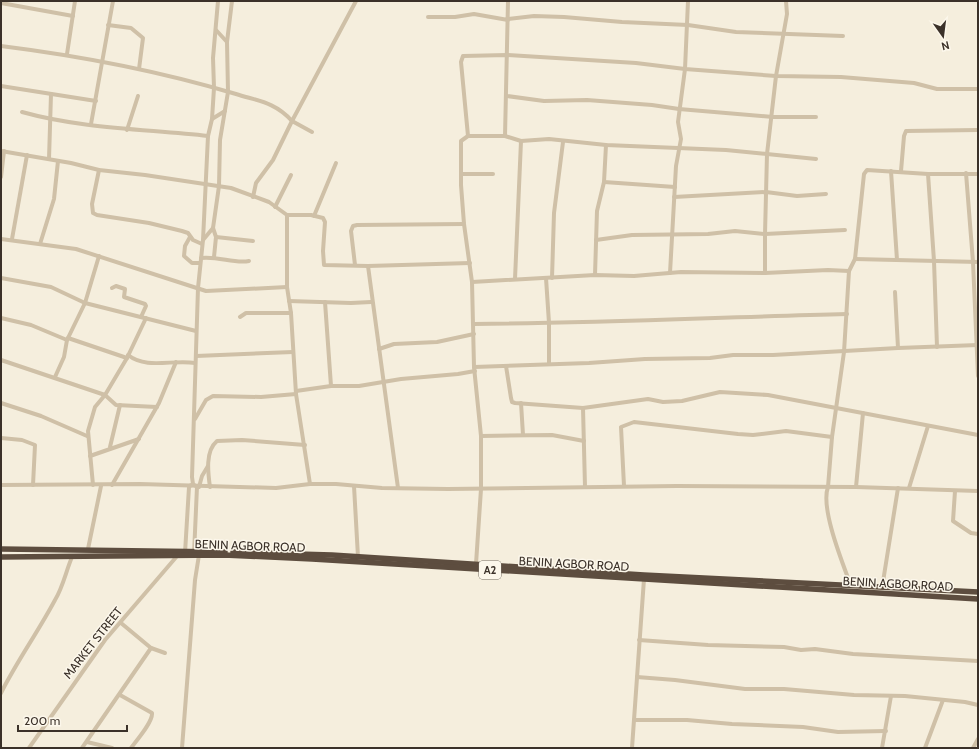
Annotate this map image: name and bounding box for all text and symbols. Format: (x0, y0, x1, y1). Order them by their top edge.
north arrow (923, 16, 963, 56)
text: N (940, 38, 951, 53)
street label: BENIN AGBOR ROAD (194, 536, 306, 555)
street label: BENIN AGBOR ROAD (518, 553, 630, 574)
road number: A2 (479, 561, 501, 579)
street label: BENIN AGBOR ROAD (842, 573, 954, 594)
street label: MARKET STREET (60, 603, 126, 682)
scale bar (18, 707, 127, 733)
text: 200 m (24, 713, 60, 728)

